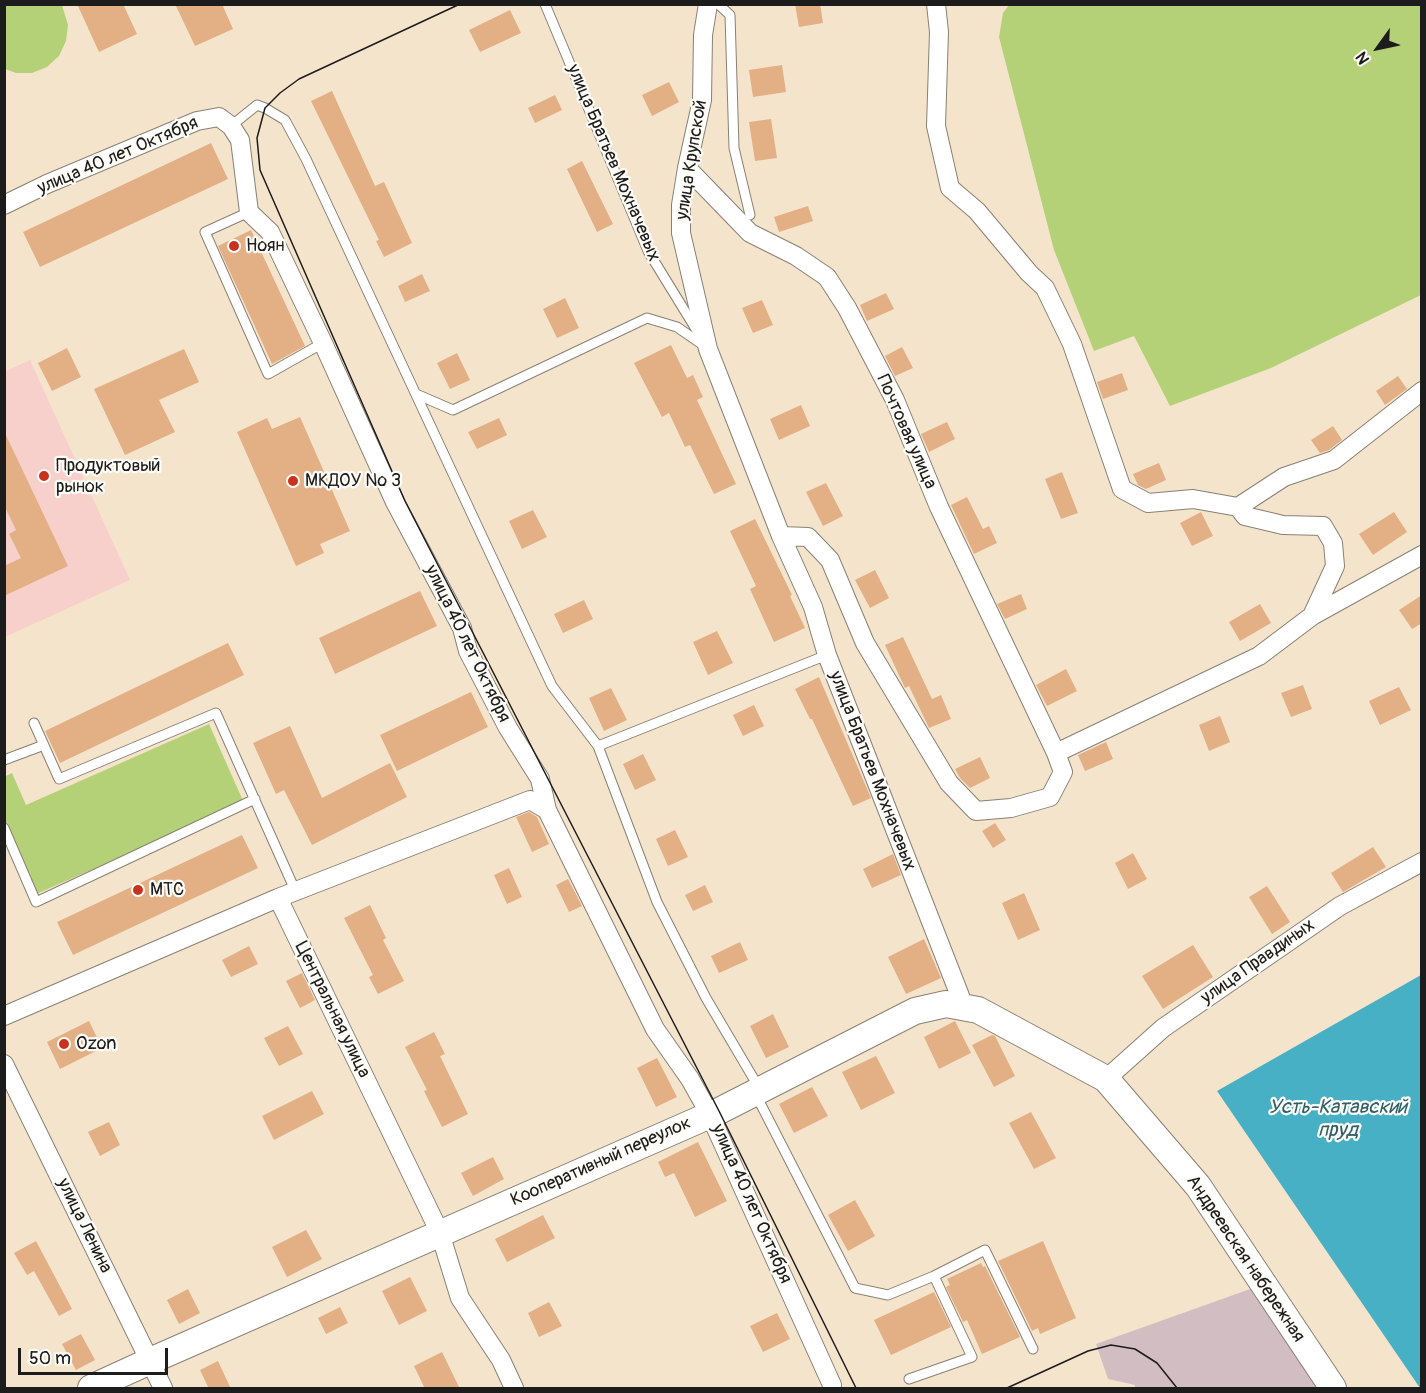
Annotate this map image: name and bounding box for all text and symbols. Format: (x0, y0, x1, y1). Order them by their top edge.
north arrow (1348, 18, 1408, 78)
text: N (1352, 48, 1374, 68)
street label: улица Братьев Мохначевых (562, 61, 664, 265)
street label: улица Крупской (672, 98, 712, 222)
street label: улица 40 лет Октября (35, 112, 201, 200)
place label: Ноян (246, 235, 285, 257)
marker: Ноян (227, 239, 241, 253)
street label: Почтовая улица (871, 372, 941, 492)
place label: Продуктовый рынок (56, 455, 160, 498)
marker: Продуктовый рынок (37, 469, 51, 483)
place label: МКДОУ № 3 (305, 470, 401, 492)
marker: МКДОУ № 3 (286, 474, 300, 488)
street label: улица 40 лет Октября (420, 562, 514, 726)
street label: улица Братьев Мохначевых (824, 668, 920, 874)
place label: МТС (150, 879, 184, 901)
marker: МТС (131, 883, 145, 897)
street label: улица Правдиных (1197, 915, 1319, 1009)
street label: Центральная улица (290, 938, 374, 1082)
place label: Ozon (76, 1033, 116, 1055)
marker: Ozon (57, 1037, 71, 1051)
water label: Усть-Катавский пруд (1269, 1096, 1407, 1143)
street label: Кооперативный переулок (507, 1112, 695, 1212)
street label: улица 40 лет Октября (706, 1121, 796, 1287)
street label: Андреевская набережная (1181, 1172, 1309, 1346)
street label: улица Ленина (52, 1175, 116, 1277)
scale bar (21, 1336, 171, 1374)
text: 50 m (29, 1347, 71, 1370)

